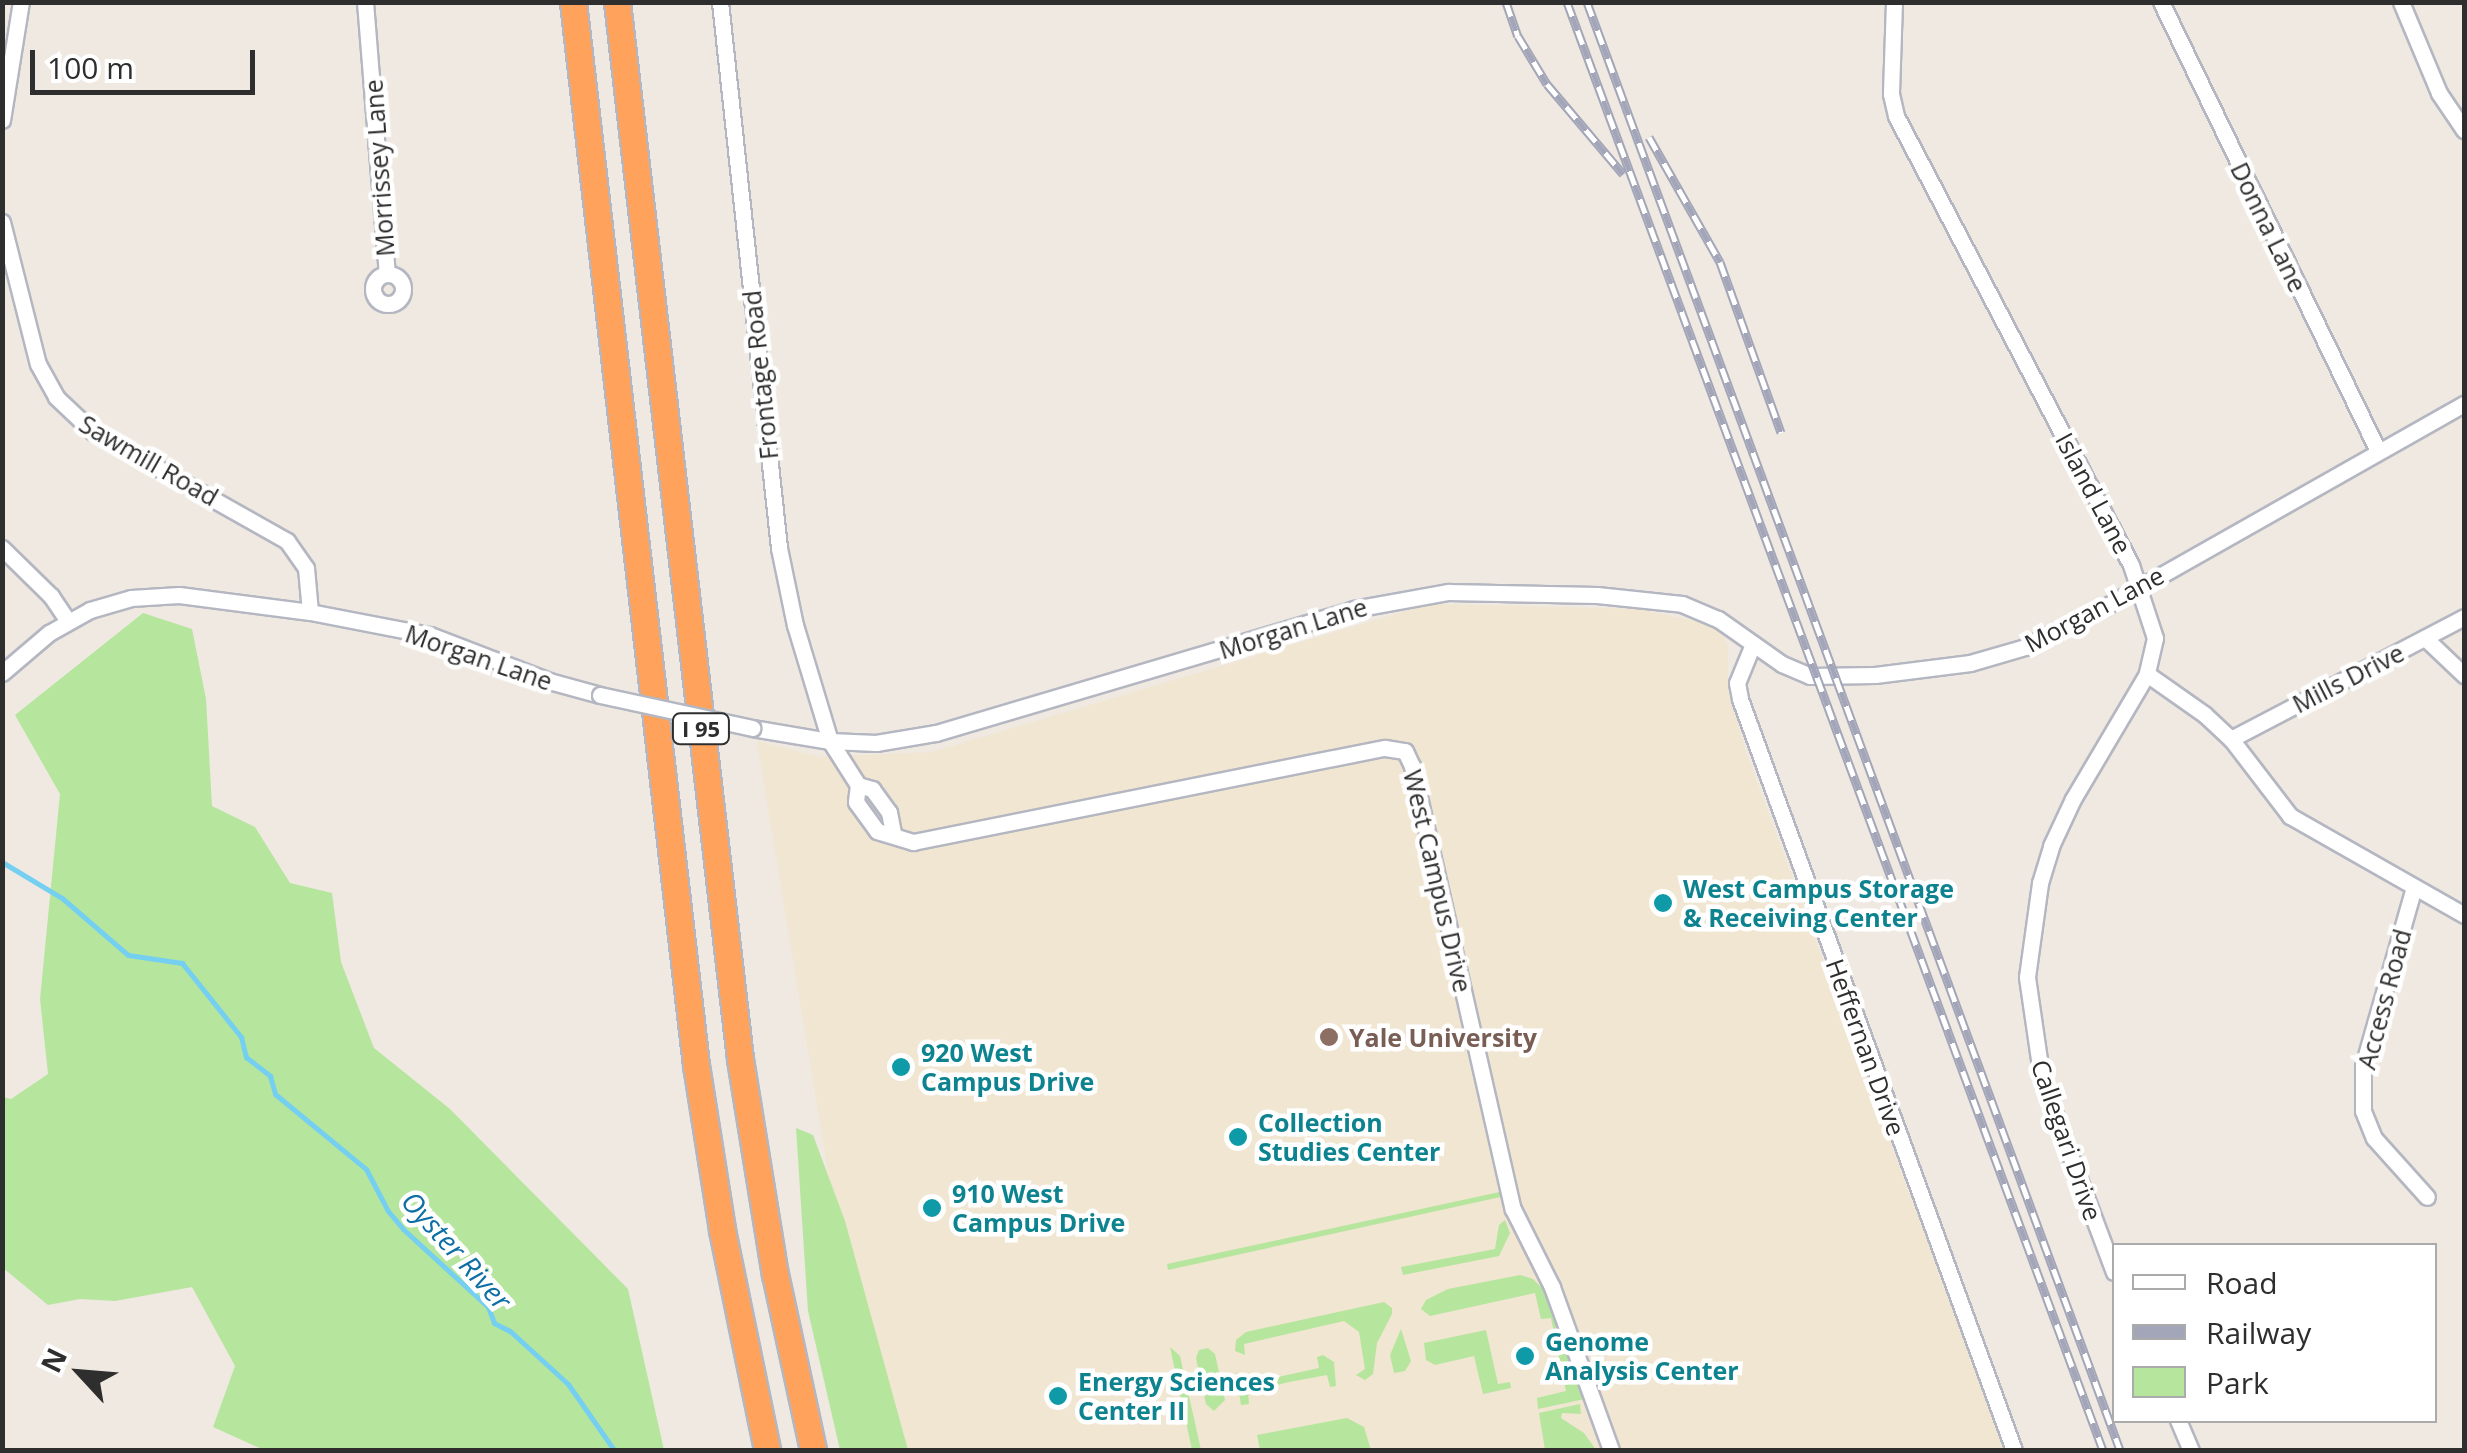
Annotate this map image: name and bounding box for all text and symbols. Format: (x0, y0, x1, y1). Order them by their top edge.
scale bar (35, 30, 260, 92)
text: 100 m (47, 47, 134, 88)
street label: Morrissey Lane (358, 78, 400, 258)
street label: Donna Lane (2225, 157, 2313, 297)
street label: Frontage Road (736, 289, 784, 461)
street label: Sawmill Road (74, 408, 224, 512)
street label: Island Lane (2050, 427, 2138, 559)
street label: Morgan Lane (2019, 560, 2169, 658)
street label: Morgan Lane (1215, 591, 1371, 665)
street label: Morgan Lane (402, 618, 556, 696)
street label: Mills Drive (2287, 637, 2409, 719)
road number: I 95 (671, 712, 731, 746)
street label: West Campus Drive (1398, 767, 1478, 995)
place label: West Campus Storage & Receiving Center (1683, 874, 1954, 933)
marker: West Campus Storage & Receiving Center (1652, 892, 1674, 914)
street label: Access Road (2351, 926, 2417, 1072)
street label: Heffernan Drive (1820, 955, 1912, 1139)
place label: Yale University (1349, 1022, 1537, 1052)
marker: Yale University (1318, 1026, 1340, 1048)
place label: 920 West Campus Drive (921, 1038, 1094, 1097)
marker: 920 West Campus Drive (890, 1056, 912, 1078)
street label: Callegari Drive (2025, 1056, 2109, 1224)
place label: Collection Studies Center (1258, 1108, 1440, 1167)
marker: Collection Studies Center (1227, 1126, 1249, 1148)
place label: 910 West Campus Drive (952, 1179, 1125, 1238)
water label: Oyster River (395, 1184, 519, 1316)
marker: 910 West Campus Drive (921, 1197, 943, 1219)
legend (2112, 1243, 2437, 1423)
text: Road (2206, 1262, 2278, 1303)
text: Railway (2206, 1312, 2311, 1353)
north arrow (30, 1323, 130, 1423)
place label: Genome Analysis Center (1545, 1327, 1739, 1386)
text: N (31, 1341, 75, 1378)
marker: Genome Analysis Center (1514, 1345, 1536, 1367)
text: Park (2206, 1362, 2269, 1403)
place label: Energy Sciences Center II (1078, 1367, 1275, 1426)
marker: Energy Sciences Center II (1047, 1385, 1069, 1407)

